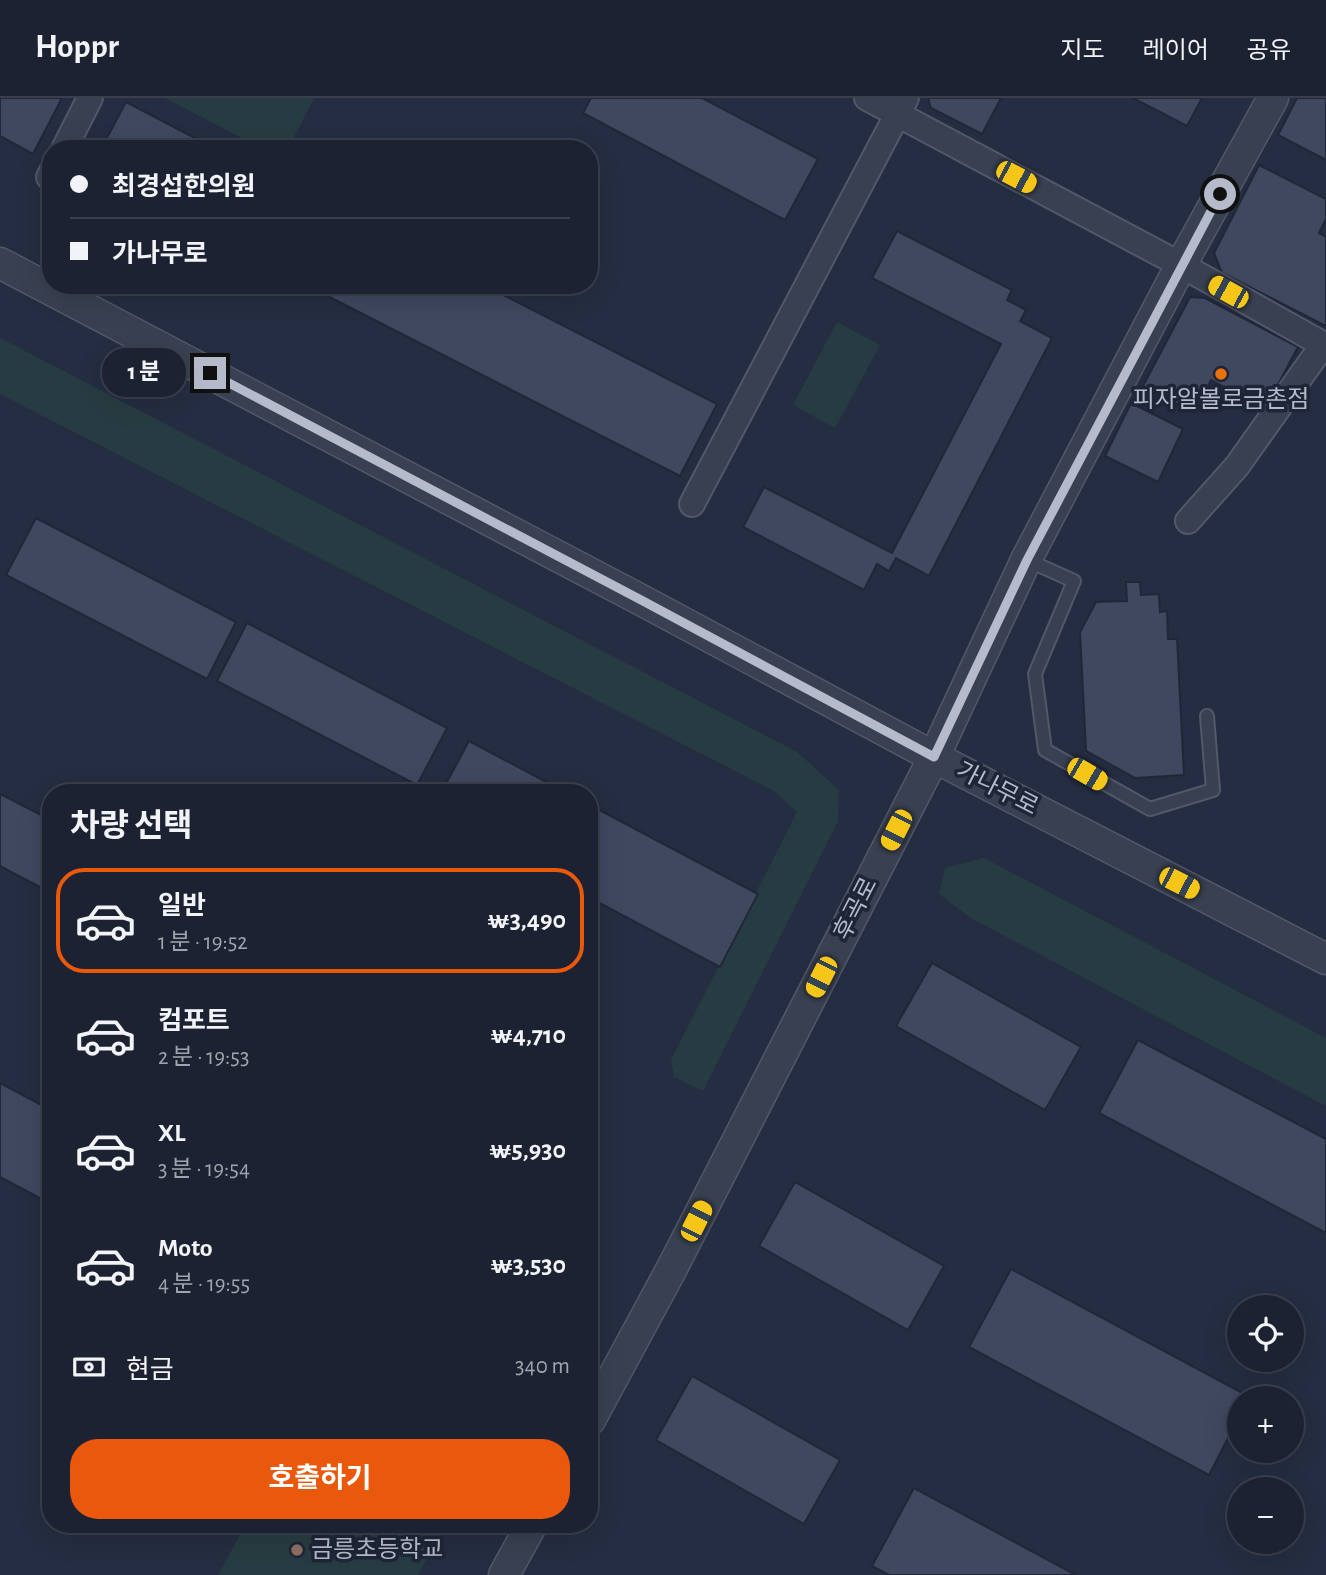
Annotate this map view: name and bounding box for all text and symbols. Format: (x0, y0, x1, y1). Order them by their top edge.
text: Hoppr (35, 31, 119, 64)
text: 지도 (1060, 39, 1105, 63)
text: 레이어 (1143, 39, 1209, 63)
text: 공유 (1247, 39, 1291, 63)
car (993, 158, 1040, 196)
text: 최경섭한의원 (112, 174, 256, 200)
route start (1204, 178, 1236, 210)
text: 가나무로 (112, 241, 208, 267)
car (1205, 273, 1252, 311)
callout: 1 분 (102, 348, 186, 398)
route end (194, 357, 226, 389)
text: 1 분 (128, 361, 160, 384)
marker: 피자알볼로금촌점 (1213, 366, 1229, 382)
place label: 피자알볼로금촌점 (1133, 386, 1309, 412)
car (1064, 754, 1111, 794)
street label: 가나무로 (952, 757, 1042, 820)
car (878, 807, 915, 853)
text: 차량 선택 (70, 810, 193, 842)
car (1156, 864, 1203, 902)
street label: 후곡로 (829, 874, 882, 944)
icon: car (74, 889, 137, 952)
text: 일반 (158, 893, 206, 919)
text: ₩3,490 (487, 907, 566, 933)
text: 1 분 · 19:52 (158, 931, 248, 954)
car (803, 954, 840, 1000)
icon: car (74, 1004, 137, 1067)
text: 컴포트 (158, 1008, 230, 1034)
text: ₩4,710 (491, 1022, 566, 1048)
text: 2 분 · 19:53 (158, 1046, 249, 1069)
icon: car (74, 1119, 137, 1182)
text: XL (158, 1120, 185, 1146)
text: ₩5,930 (489, 1137, 566, 1163)
text: 3 분 · 19:54 (158, 1158, 250, 1181)
car (678, 1198, 715, 1244)
icon: car (74, 1234, 137, 1297)
text: Moto (158, 1235, 213, 1261)
text: ₩3,530 (491, 1252, 566, 1278)
text: 4 분 · 19:55 (158, 1273, 250, 1296)
map controls (1227, 1295, 1304, 1554)
button: locate (1227, 1295, 1304, 1372)
icon: cash (70, 1348, 108, 1386)
text: 340 m (515, 1355, 570, 1378)
text: 현금 (126, 1357, 174, 1383)
button: + (1227, 1386, 1304, 1463)
button: 호출하기 (70, 1439, 570, 1519)
button: − (1227, 1477, 1304, 1554)
place label: 금릉초등학교 (311, 1536, 443, 1562)
marker: 금릉초등학교 (289, 1542, 305, 1558)

